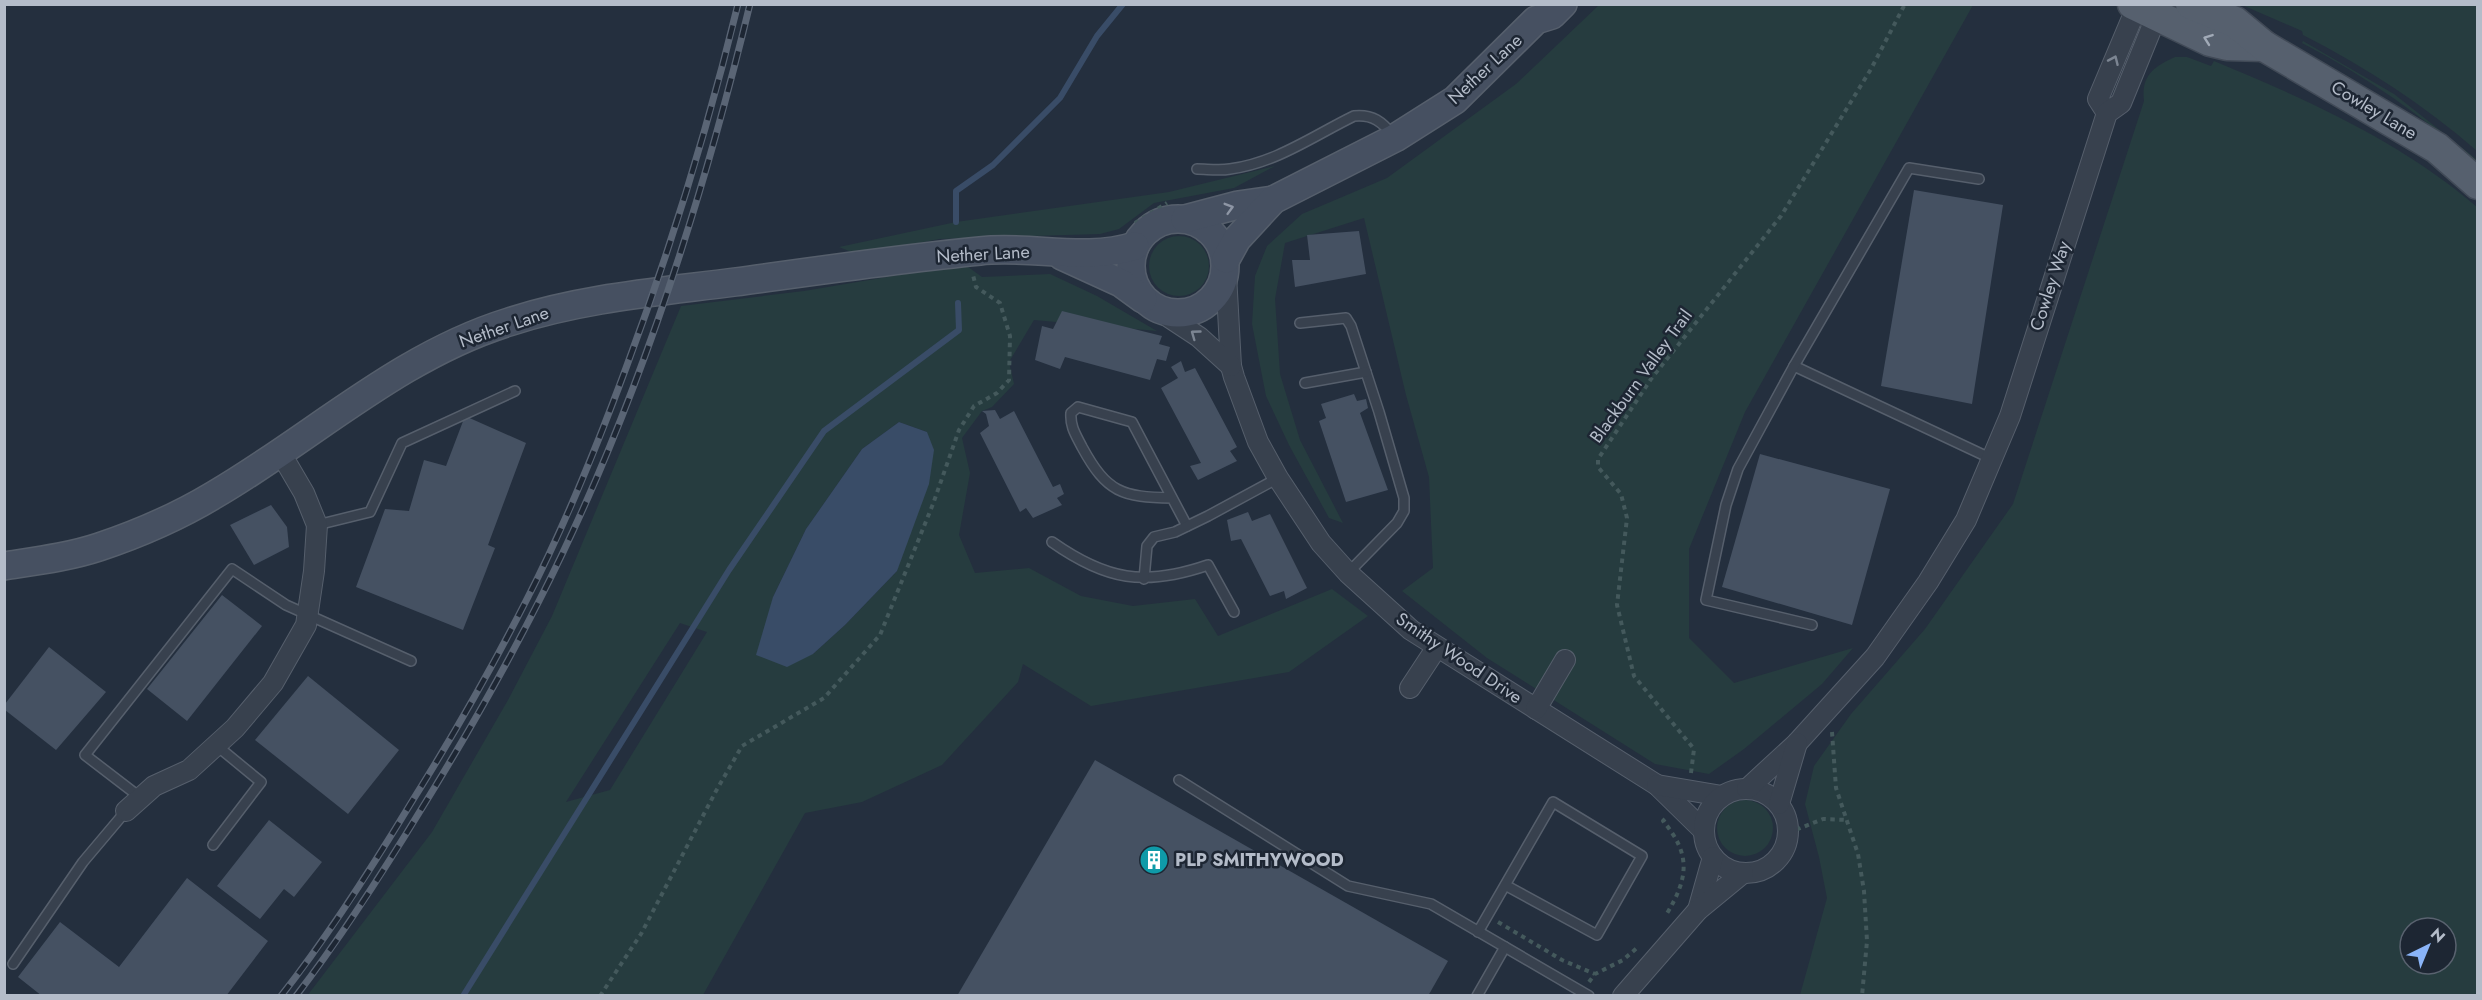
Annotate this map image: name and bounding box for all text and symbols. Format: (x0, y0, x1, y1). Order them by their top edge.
street label: Nether Lane (1442, 28, 1528, 110)
one-way arrow (2203, 34, 2214, 47)
one-way arrow (2107, 56, 2119, 67)
street label: Cowley Lane (2326, 74, 2422, 146)
one-way arrow (1223, 203, 1234, 215)
street label: Cowley Way (2023, 238, 2077, 334)
street label: Nether Lane (936, 239, 1030, 269)
street label: Nether Lane (456, 300, 552, 354)
street label: Blackburn Valley Trail (1583, 304, 1699, 448)
one-way arrow (1191, 331, 1202, 342)
street label: Smithy Wood Drive (1391, 606, 1527, 710)
building icon: PLP SMITHYWOOD (1138, 844, 1170, 876)
place label: PLP SMITHYWOOD (1175, 847, 1344, 873)
north arrow (2398, 916, 2458, 976)
text: N (2425, 923, 2450, 948)

